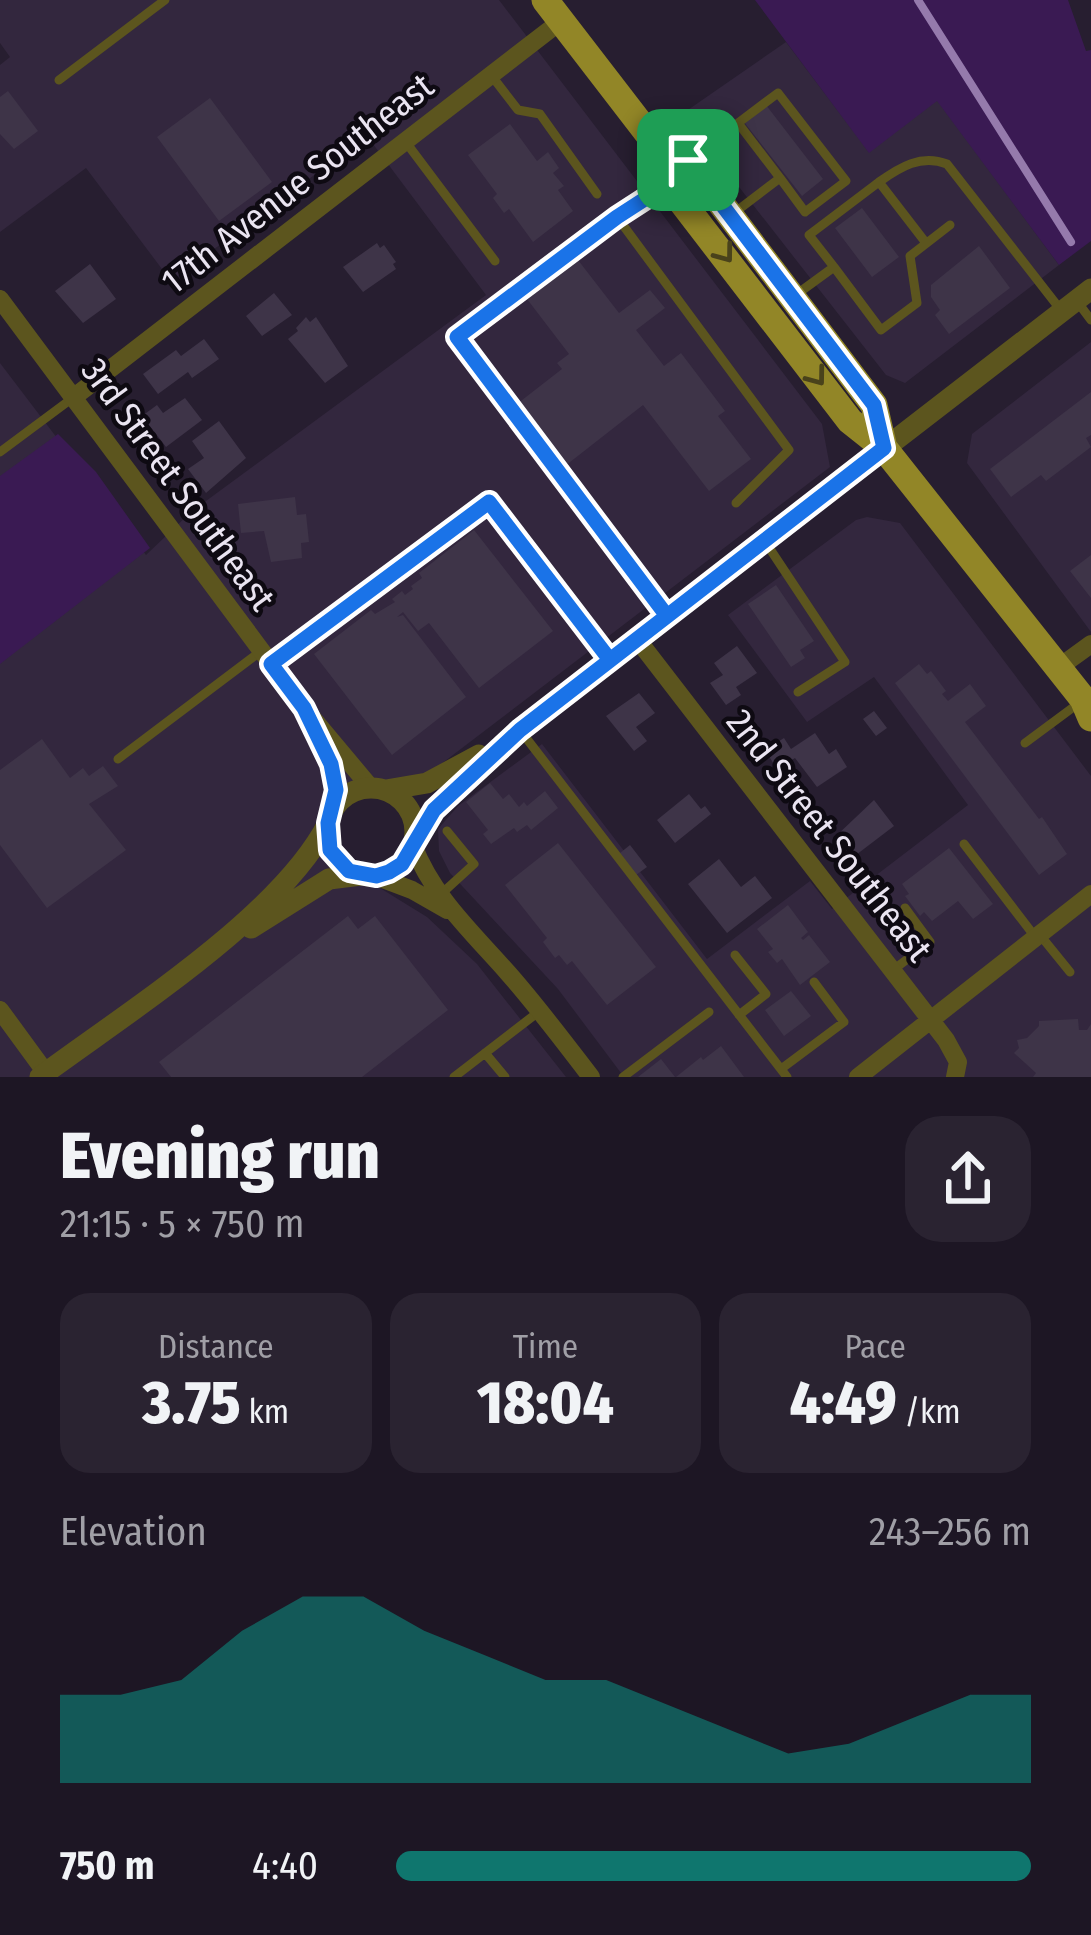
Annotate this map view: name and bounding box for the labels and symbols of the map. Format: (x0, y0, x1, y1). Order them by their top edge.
street label: 17th Avenue Southeast (153, 64, 442, 304)
pin (637, 109, 739, 211)
one-way arrow (710, 241, 732, 262)
street label: 3rd Street Southeast (72, 350, 285, 619)
one-way arrow (802, 363, 824, 385)
street label: 2nd Street Southeast (717, 701, 941, 971)

